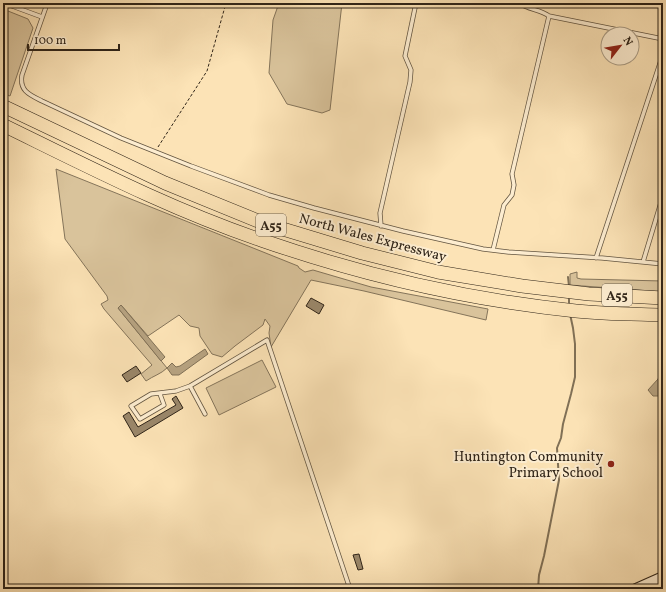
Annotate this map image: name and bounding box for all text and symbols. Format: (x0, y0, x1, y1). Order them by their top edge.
scale bar (28, 26, 119, 52)
north arrow (600, 26, 640, 66)
text: 100 m (34, 33, 67, 49)
text: N (619, 34, 636, 49)
street label: North Wales Expressway (297, 210, 449, 267)
road number: A55 (256, 214, 286, 236)
road number: A55 (602, 284, 632, 306)
place label: Huntington Community Primary School (454, 448, 603, 483)
marker: Huntington Community Primary School (606, 459, 616, 469)

